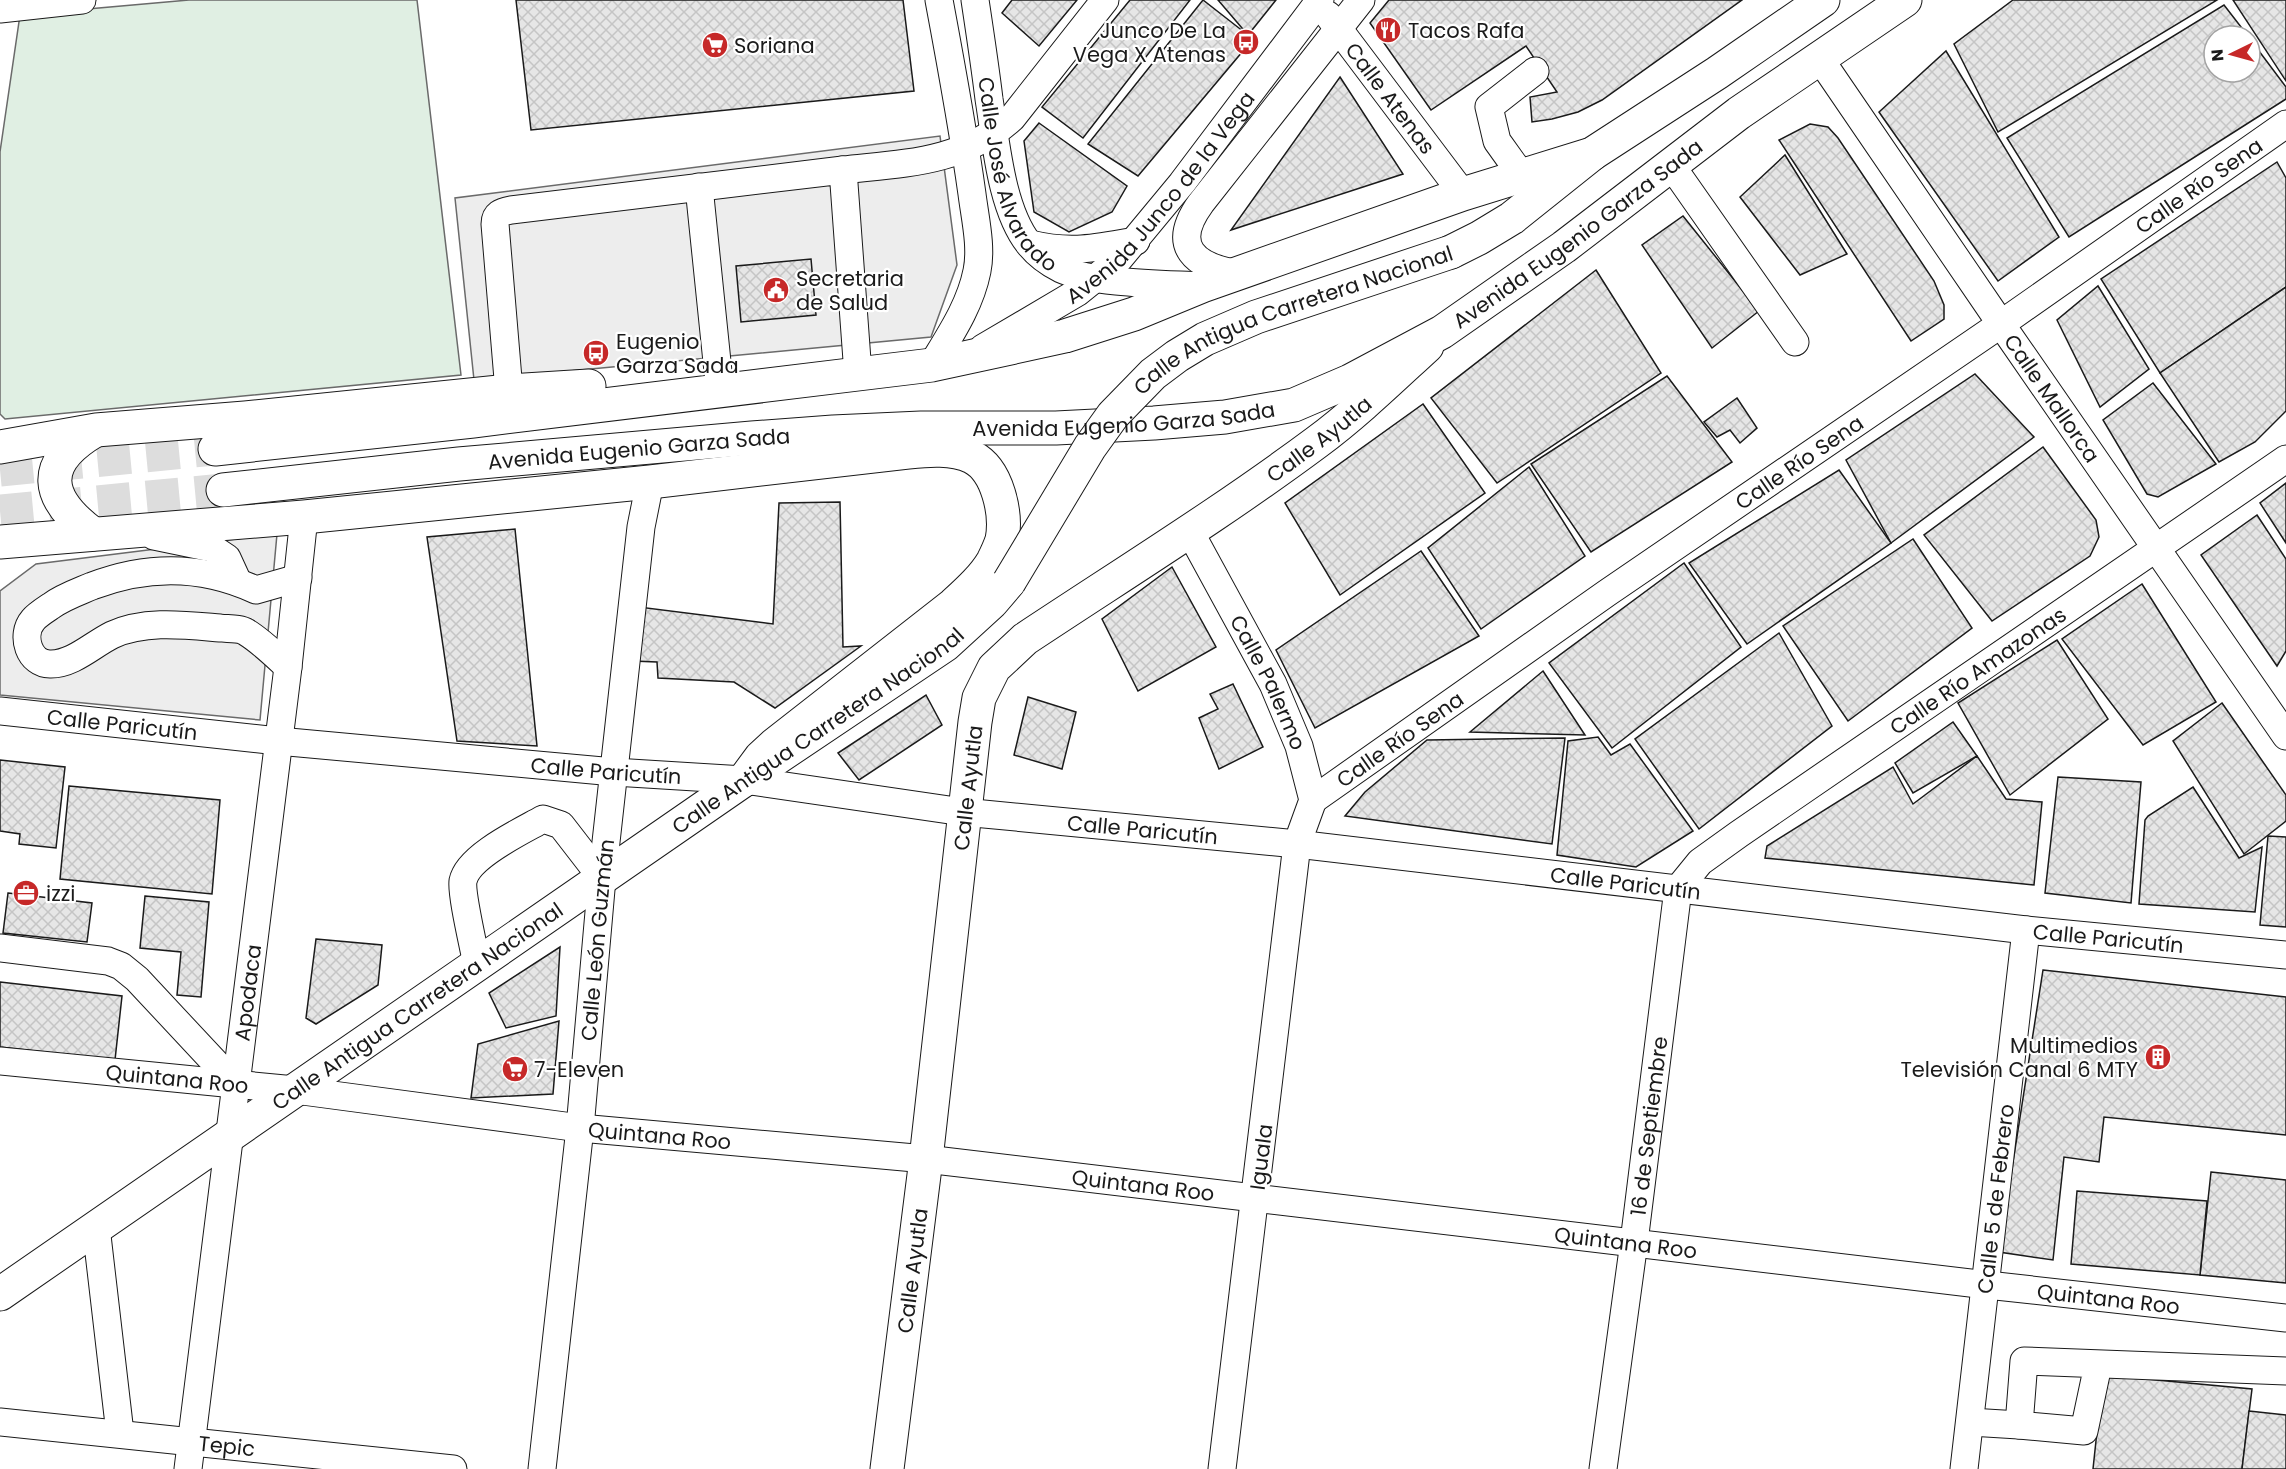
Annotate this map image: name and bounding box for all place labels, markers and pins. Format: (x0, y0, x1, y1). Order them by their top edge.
restaurant icon: Tacos Rafa (1373, 15, 1403, 45)
place label: Junco De La Vega X Atenas (1073, 16, 1226, 69)
place label: Tacos Rafa (1408, 16, 1524, 45)
bus stop icon: Junco De La Vega X Atenas (1231, 27, 1261, 57)
supermarket icon: Soriana (700, 30, 730, 60)
place label: Soriana (734, 31, 815, 60)
place label: Secretaria de Salud (796, 264, 904, 317)
public building icon: Secretaria de Salud (761, 275, 791, 305)
place label: Eugenio Garza Sada (616, 327, 739, 380)
bus stop icon: Eugenio Garza Sada (581, 338, 611, 368)
office icon: izzi (11, 878, 41, 908)
place label: izzi (46, 879, 75, 908)
place label: Multimedios Televisión Canal 6 MTY (1900, 1031, 2138, 1084)
building icon: Multimedios Televisión Canal 6 MTY (2143, 1042, 2173, 1072)
supermarket icon: 7-Eleven (500, 1054, 530, 1084)
place label: 7-Eleven (534, 1055, 624, 1084)

